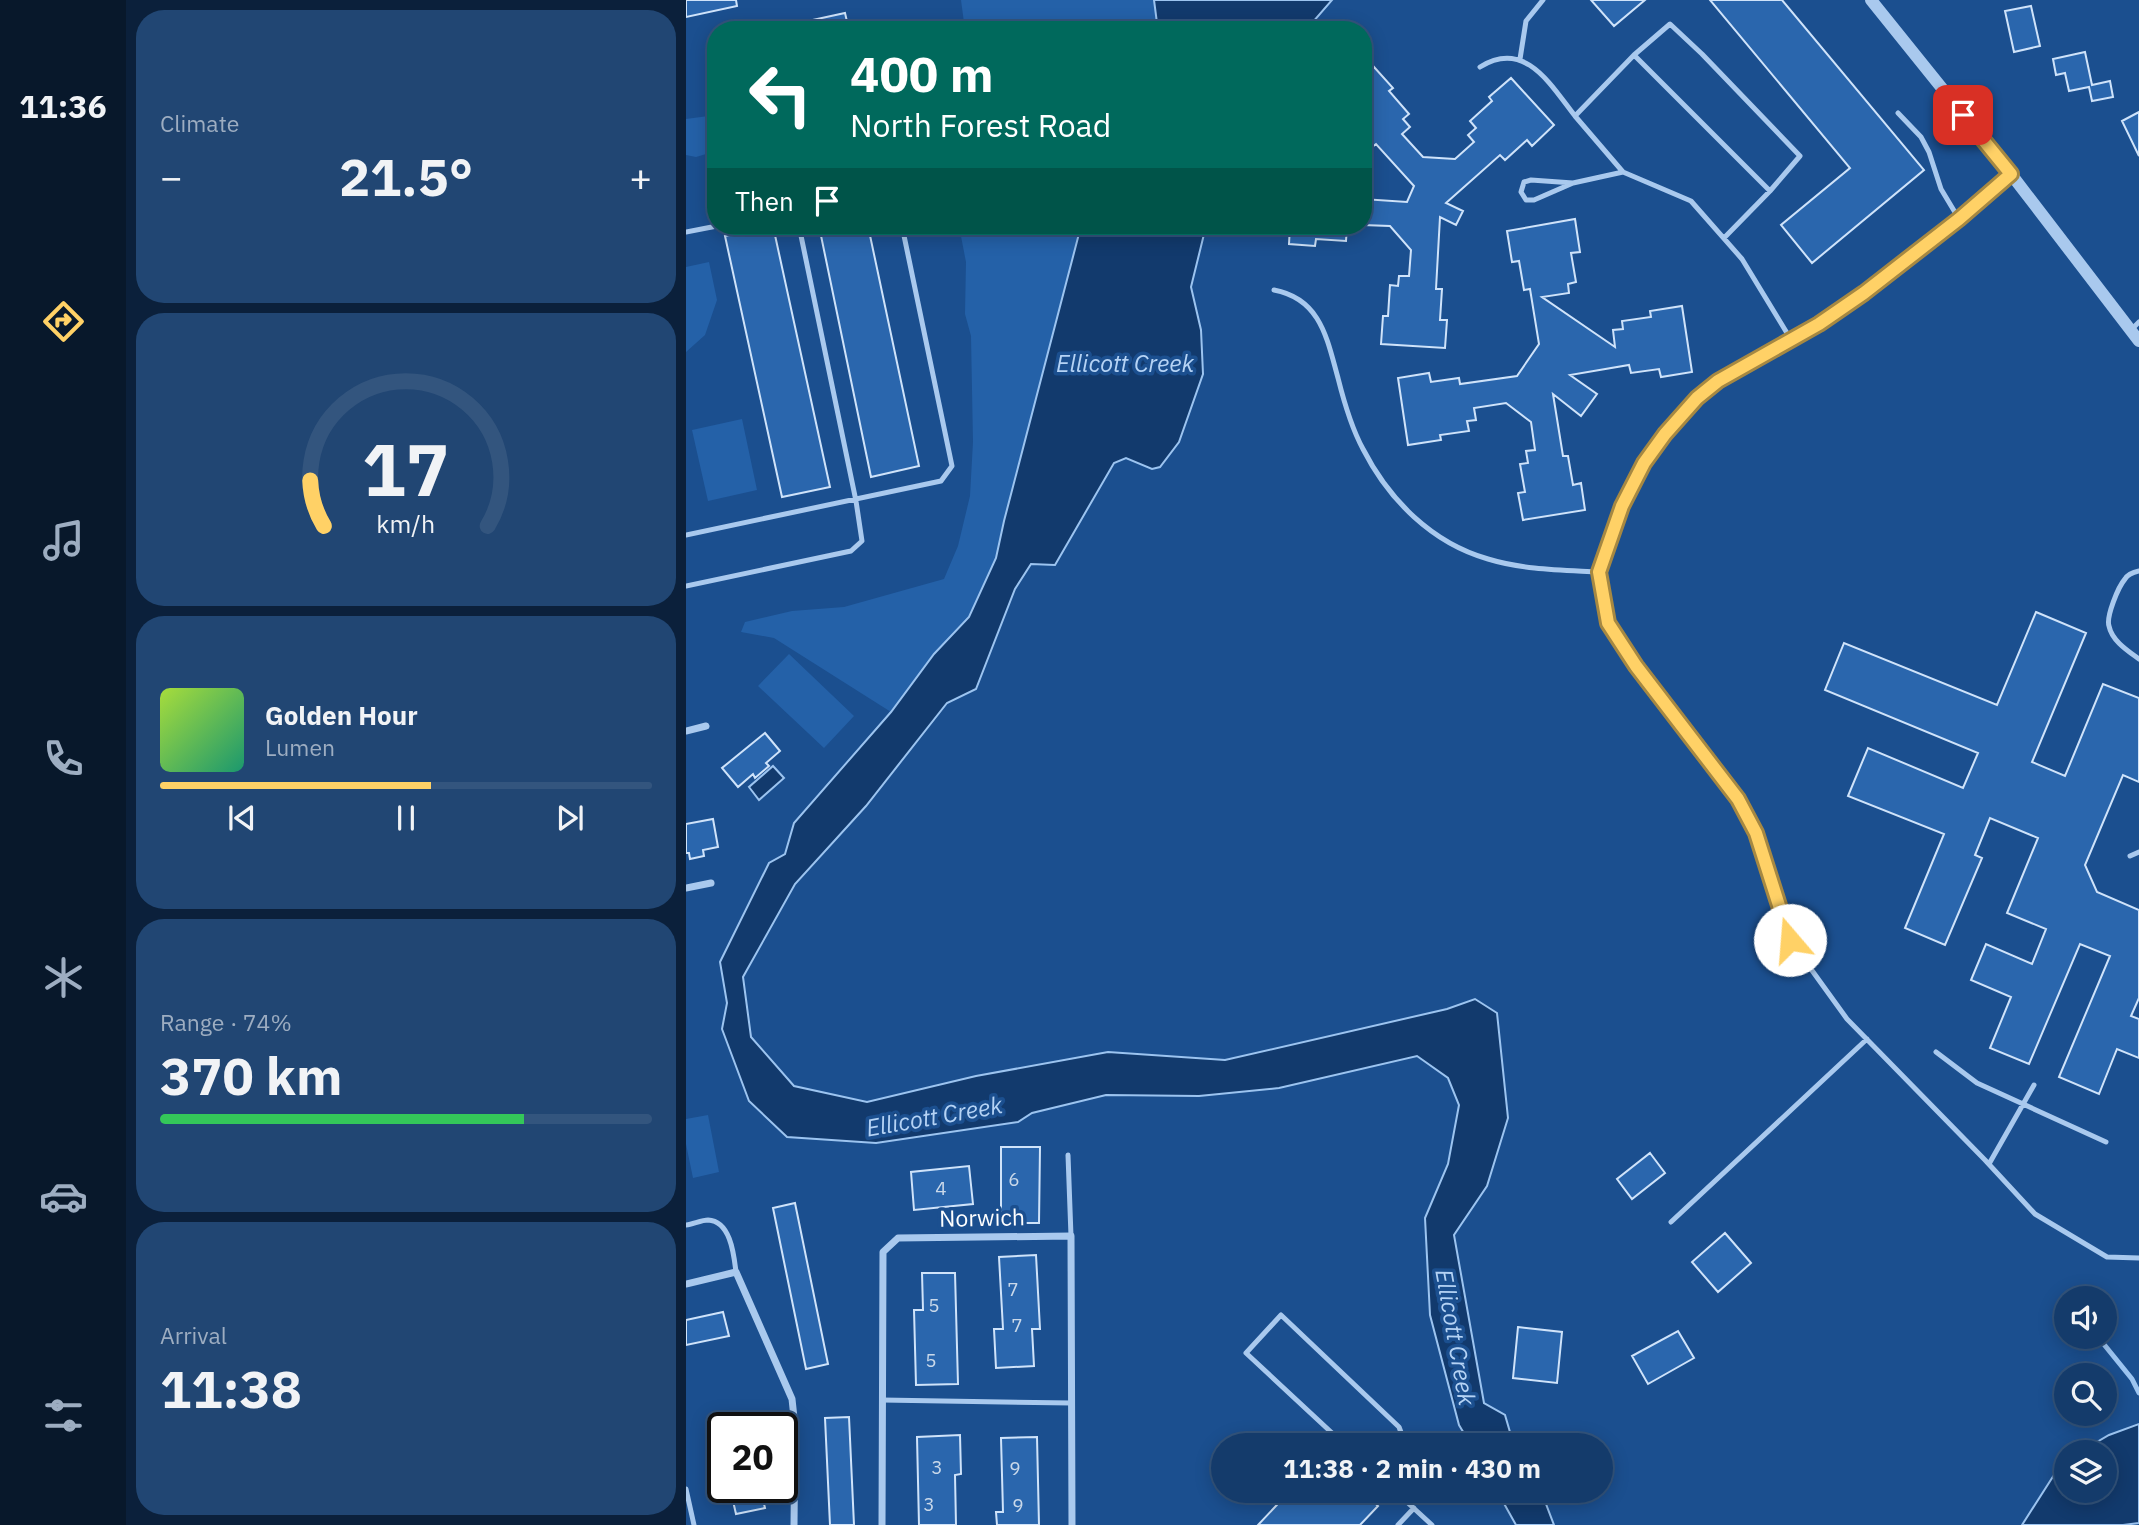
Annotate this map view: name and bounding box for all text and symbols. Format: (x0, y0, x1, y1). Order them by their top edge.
text: 400 m (850, 42, 994, 105)
icon: left (735, 49, 826, 140)
text: 11:36 (19, 85, 107, 127)
pin (1933, 85, 1993, 145)
icon: arrive (1944, 96, 1982, 134)
text: North Forest Road (850, 104, 1111, 146)
text: Climate (160, 108, 239, 138)
text: 21.5° (339, 143, 473, 210)
text: − (160, 152, 183, 201)
text: + (629, 152, 652, 201)
icon: arrive (808, 182, 846, 220)
text: Then (735, 184, 794, 218)
icon: directions (39, 297, 88, 346)
water label: Ellicott Creek (1056, 347, 1195, 379)
text: 17 (362, 421, 450, 516)
text: km/h (377, 506, 435, 539)
icon: music (39, 516, 88, 565)
text: Golden Hour (265, 698, 418, 732)
text: Lumen (265, 732, 335, 762)
icon: phone (39, 734, 88, 783)
icon: previous (223, 799, 261, 837)
icon: pause (387, 799, 425, 837)
icon: next (551, 799, 589, 837)
position arrow (1753, 903, 1827, 977)
icon: climate (39, 953, 88, 1002)
text: Range · 74% (160, 1007, 292, 1037)
text: 370 km (160, 1042, 342, 1109)
water label: Ellicott Creek (863, 1088, 1005, 1144)
house number: 6 (1008, 1167, 1020, 1191)
icon: car (39, 1172, 88, 1221)
house number: 4 (935, 1176, 947, 1200)
street label: Norwich (939, 1201, 1025, 1233)
water label: Ellicott Creek (1428, 1266, 1484, 1408)
house number: 7 (1007, 1277, 1019, 1301)
map controls (2054, 1286, 2117, 1503)
button: sound (2054, 1286, 2117, 1349)
house number: 5 (928, 1293, 940, 1317)
house number: 7 (1011, 1313, 1023, 1337)
text: Arrival (160, 1320, 227, 1350)
house number: 5 (925, 1348, 937, 1372)
text: 11:38 (160, 1355, 302, 1422)
button: search (2054, 1363, 2117, 1426)
icon: filters (39, 1391, 88, 1440)
speed limit sign: 20 (707, 1412, 798, 1503)
button: layers (2054, 1440, 2117, 1503)
text: 11:38 · 2 min · 430 m (1283, 1451, 1541, 1485)
house number: 3 (931, 1455, 943, 1479)
house number: 9 (1009, 1456, 1021, 1480)
house number: 3 (923, 1492, 935, 1516)
house number: 9 (1012, 1493, 1024, 1517)

